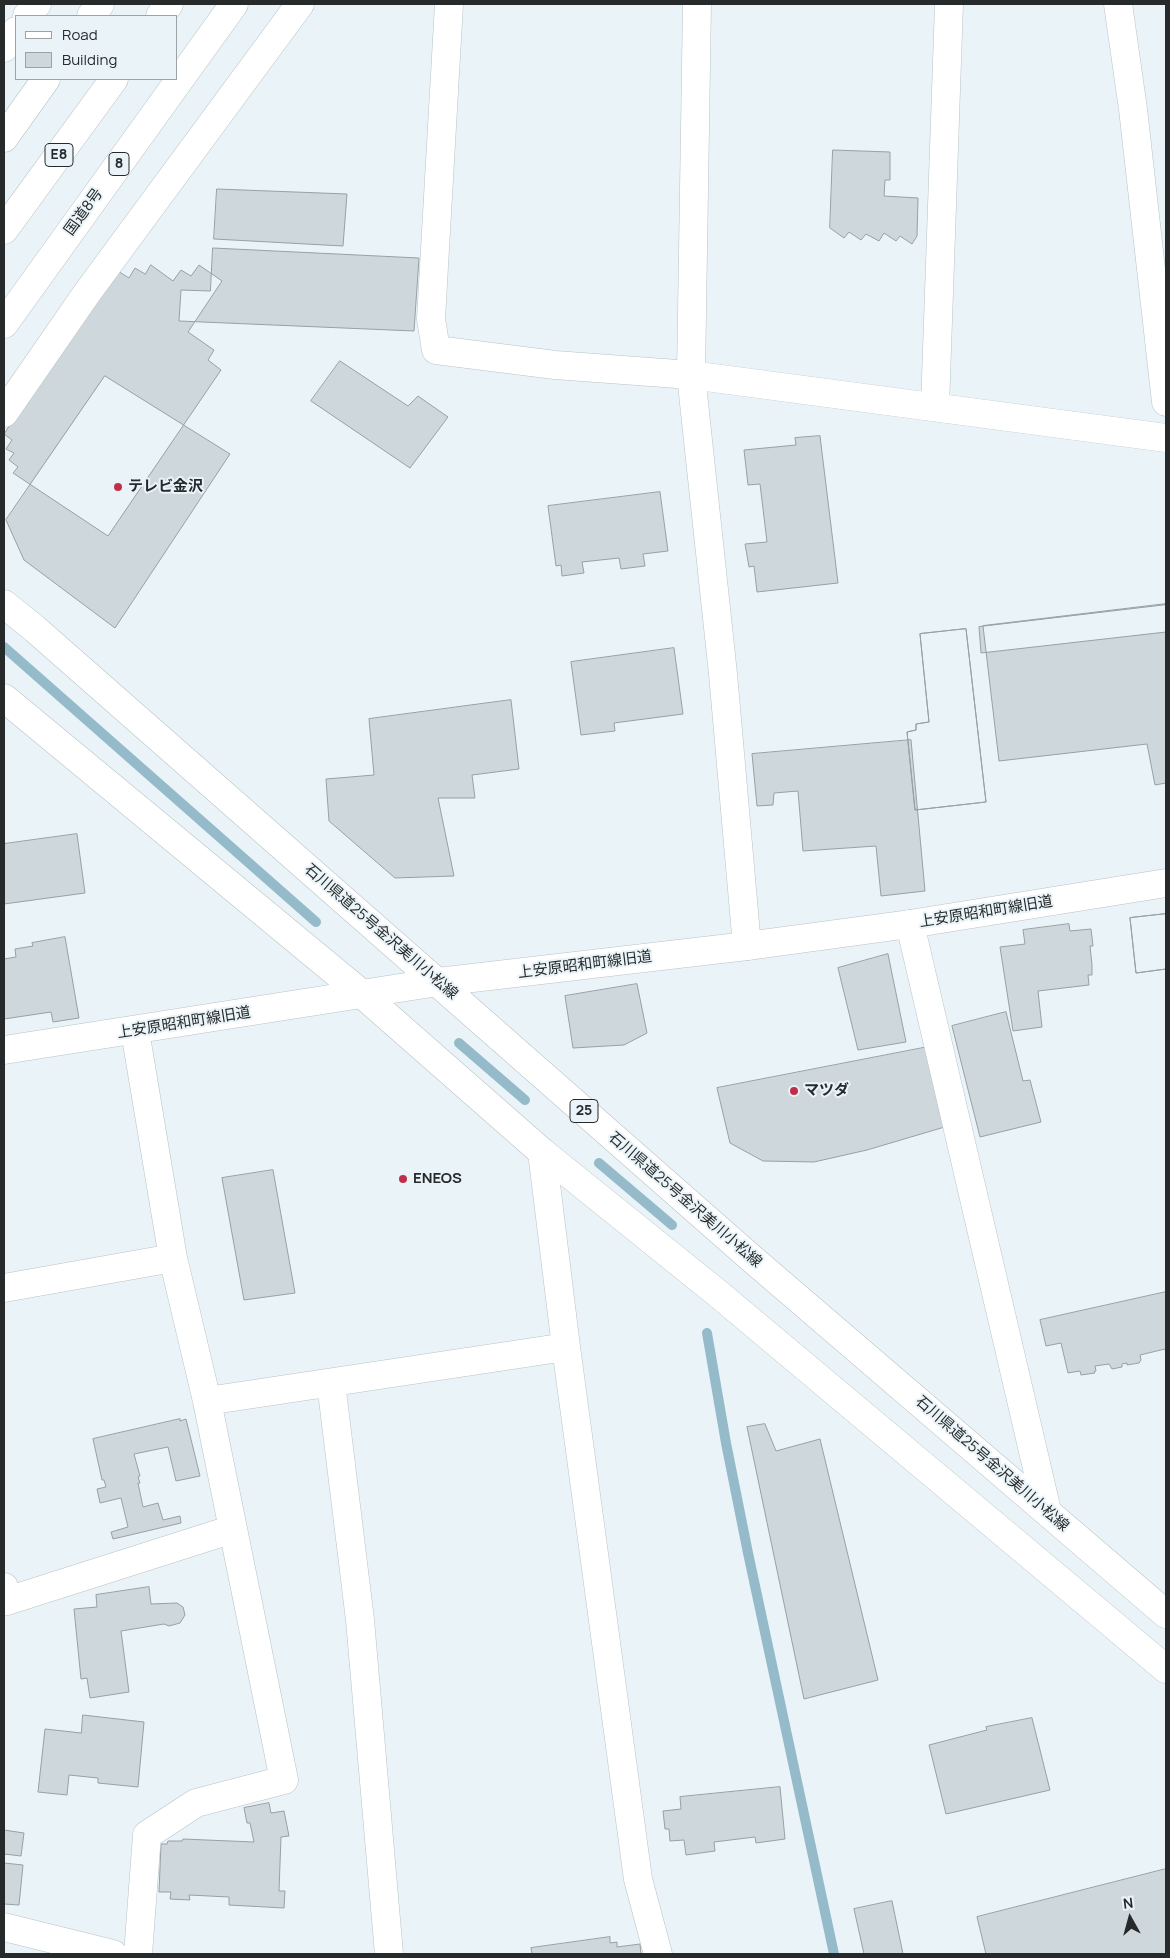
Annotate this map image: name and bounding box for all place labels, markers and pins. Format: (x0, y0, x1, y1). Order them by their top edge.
place label: テレビ金沢 (128, 478, 203, 496)
marker: テレビ金沢 (112, 481, 124, 493)
place label: マツダ (804, 1082, 849, 1100)
marker: マツダ (788, 1085, 800, 1097)
place label: ENEOS (413, 1170, 462, 1188)
marker: ENEOS (397, 1173, 409, 1185)

